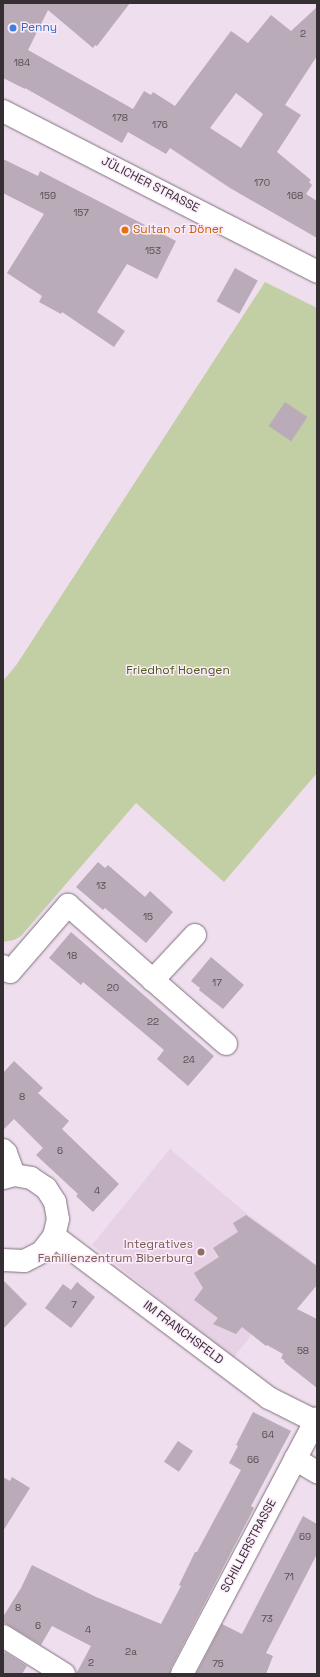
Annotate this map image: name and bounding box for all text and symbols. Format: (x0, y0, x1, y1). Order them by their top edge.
place label: Penny (21, 21, 57, 35)
marker: Penny (8, 23, 18, 33)
house number: 2 (300, 28, 306, 40)
house number: 184 (14, 57, 30, 69)
house number: 178 (112, 112, 128, 124)
house number: 176 (152, 119, 168, 131)
street label: JÜLICHER STRASSE (99, 154, 201, 216)
house number: 170 (254, 177, 270, 189)
house number: 159 (40, 190, 56, 202)
house number: 168 (287, 190, 303, 202)
house number: 157 (73, 207, 89, 219)
place label: Sultan of Döner (133, 223, 223, 237)
marker: Sultan of Döner (120, 225, 130, 235)
house number: 153 (145, 245, 161, 257)
park label: Friedhof Hoengen (126, 664, 230, 678)
house number: 13 (96, 880, 106, 892)
house number: 15 (143, 911, 153, 923)
house number: 18 (67, 950, 77, 962)
house number: 17 (212, 977, 222, 989)
house number: 20 (107, 982, 119, 994)
house number: 22 (147, 1016, 159, 1028)
house number: 24 (183, 1054, 195, 1066)
house number: 8 (19, 1091, 25, 1103)
house number: 6 (57, 1145, 63, 1157)
house number: 4 (94, 1185, 100, 1197)
place label: Integratives Familienzentrum Biberburg (38, 1238, 193, 1266)
marker: Integratives Familienzentrum Biberburg (196, 1247, 206, 1257)
street label: IM FRANCHSFELD (140, 1298, 226, 1368)
house number: 7 (71, 1299, 77, 1311)
house number: 58 (297, 1345, 309, 1357)
house number: 64 (262, 1429, 274, 1441)
house number: 66 (247, 1454, 259, 1466)
street label: SCHILLERSTRASSE (218, 1497, 280, 1595)
house number: 69 (299, 1531, 311, 1543)
house number: 71 (284, 1571, 294, 1583)
house number: 8 (15, 1602, 21, 1614)
house number: 73 (261, 1613, 273, 1625)
house number: 6 (35, 1620, 41, 1632)
house number: 4 (85, 1624, 91, 1636)
house number: 2a (125, 1646, 137, 1658)
house number: 2 (88, 1657, 94, 1669)
house number: 75 (212, 1658, 224, 1670)

